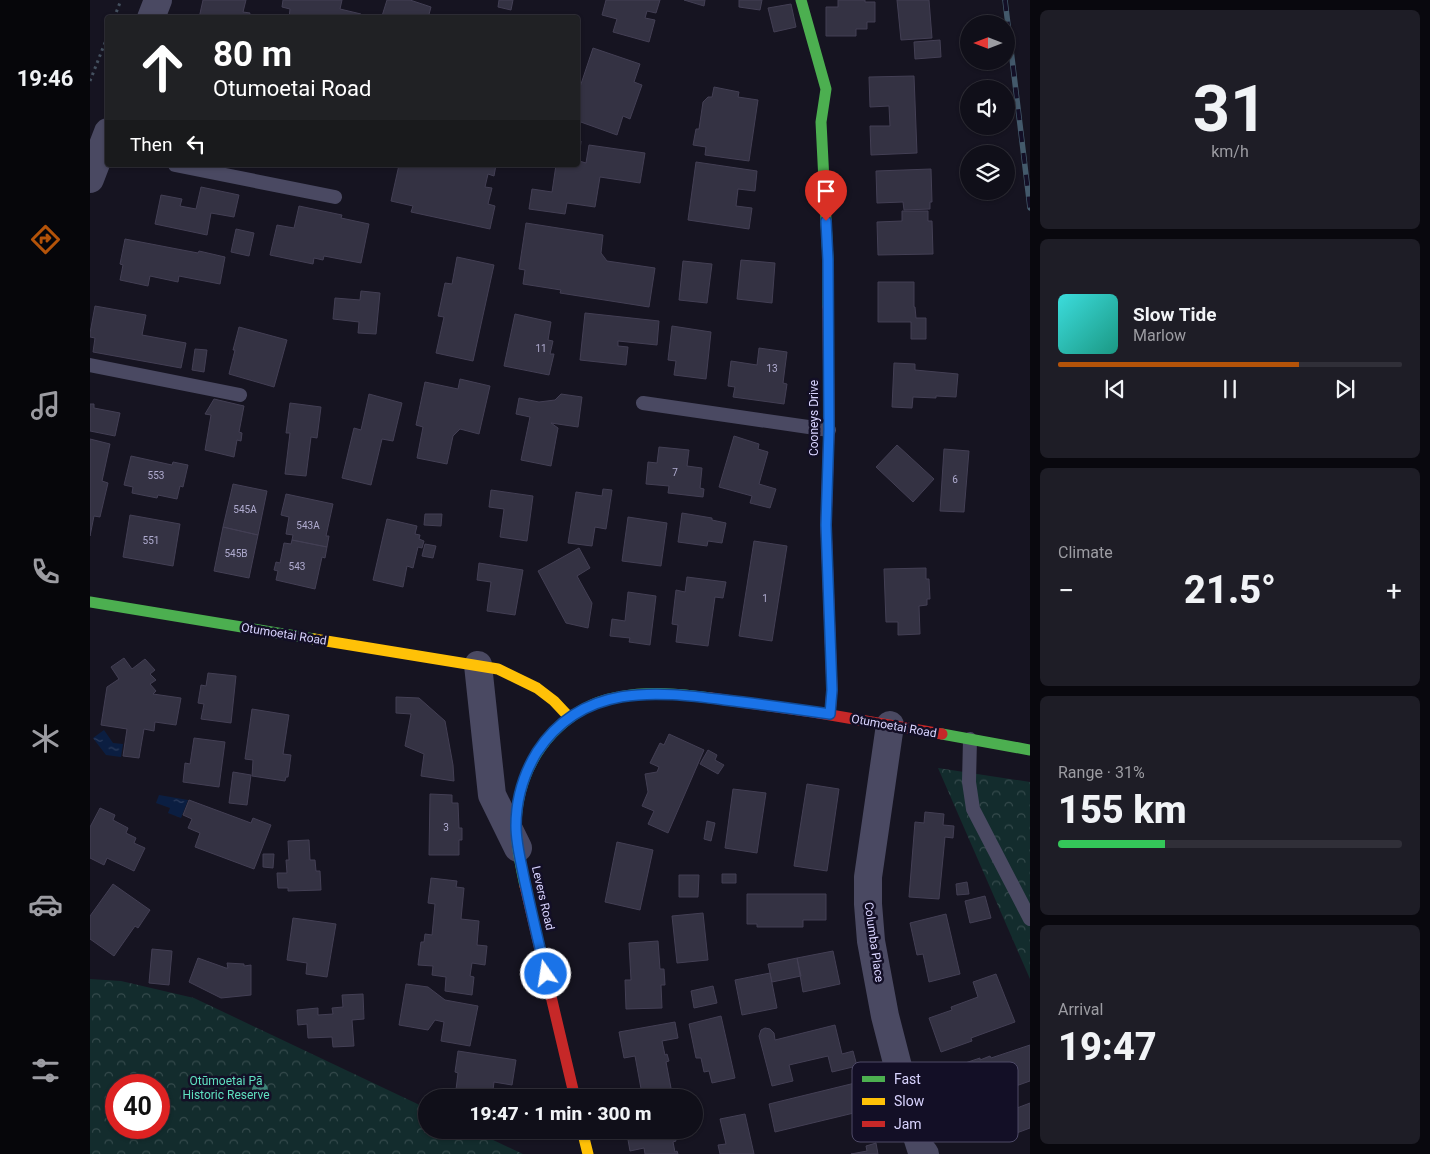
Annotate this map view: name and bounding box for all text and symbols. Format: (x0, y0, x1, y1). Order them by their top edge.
north arrow (960, 15, 1015, 70)
map controls (960, 15, 1015, 200)
text: 80 m (213, 34, 292, 75)
icon: ahead (130, 35, 195, 100)
text: 19:46 (17, 66, 73, 91)
text: 31 (1193, 71, 1267, 147)
text: Otumoetai Road (213, 76, 371, 101)
button: sound (960, 80, 1015, 135)
icon: left (182, 130, 210, 158)
text: Then (130, 133, 172, 156)
text: km/h (1211, 142, 1249, 161)
button: layers (960, 145, 1015, 200)
pin (805, 170, 847, 221)
icon: arrive (812, 177, 840, 205)
icon: directions (28, 222, 63, 257)
text: Slow Tide (1133, 303, 1216, 326)
text: Marlow (1133, 326, 1186, 345)
house number: 11 (535, 343, 547, 354)
house number: 13 (766, 363, 778, 374)
icon: previous (1101, 375, 1129, 403)
icon: pause (1216, 375, 1244, 403)
icon: next (1331, 375, 1359, 403)
street label: Cooneys Drive (807, 380, 821, 456)
icon: music (28, 388, 63, 423)
house number: 7 (672, 467, 678, 478)
house number: 553 (148, 470, 164, 481)
house number: 6 (952, 474, 958, 485)
house number: 545A (233, 504, 257, 515)
house number: 543A (296, 520, 320, 531)
house number: 551 (143, 535, 159, 546)
text: Climate (1058, 543, 1113, 562)
house number: 545B (224, 548, 248, 559)
icon: phone (28, 554, 63, 589)
house number: 543 (289, 561, 305, 572)
text: 21.5° (1184, 568, 1276, 612)
text: − (1058, 574, 1074, 607)
text: + (1386, 574, 1402, 607)
house number: 1 (762, 593, 768, 604)
street label: Otumoetai Road (240, 620, 328, 648)
street label: Otumoetai Road (850, 712, 938, 740)
icon: climate (28, 721, 63, 756)
text: Range · 31% (1058, 763, 1145, 782)
text: 155 km (1058, 788, 1187, 832)
house number: 3 (443, 822, 449, 833)
street label: Levers Road (529, 864, 557, 932)
icon: car (28, 887, 63, 922)
street label: Columba Place (861, 901, 887, 983)
position arrow (519, 947, 571, 999)
text: Arrival (1058, 1000, 1103, 1019)
text: 19:47 (1058, 1025, 1157, 1069)
icon: filters (28, 1053, 63, 1088)
legend (852, 1062, 1018, 1142)
text: Fast (894, 1071, 921, 1087)
speed limit sign: 40 (105, 1074, 170, 1139)
park label: Otūmoetai Pā Historic Reserve (182, 1074, 270, 1102)
text: Slow (894, 1093, 925, 1109)
text: 19:47 · 1 min · 300 m (469, 1102, 652, 1125)
text: Jam (894, 1116, 922, 1132)

